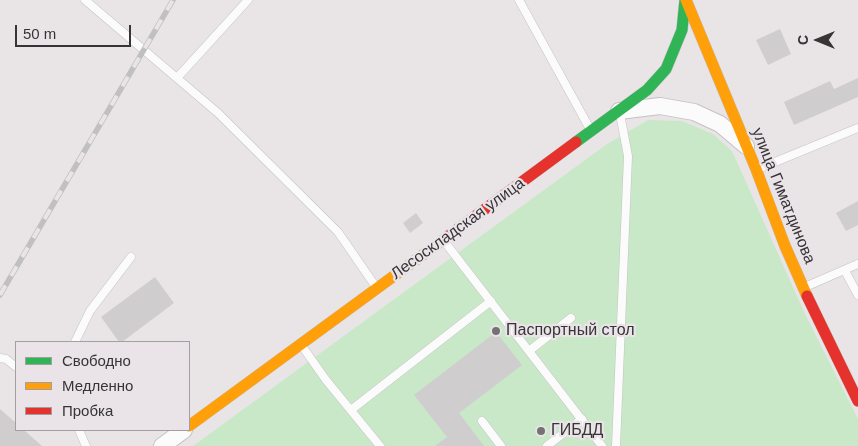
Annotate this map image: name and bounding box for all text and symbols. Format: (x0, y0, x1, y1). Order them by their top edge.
scale bar (18, 15, 134, 47)
north arrow (793, 15, 843, 65)
text: 50 m (23, 25, 56, 42)
text: С (795, 35, 811, 45)
street label: улица Гиматдинова (747, 125, 819, 267)
street label: Лесоскладская улица (387, 174, 529, 284)
place label: Паспортный стол (506, 321, 635, 341)
marker: Паспортный стол (490, 325, 502, 337)
legend (15, 341, 190, 431)
text: Свободно (62, 352, 131, 369)
text: Медленно (62, 377, 133, 394)
text: Пробка (62, 402, 113, 419)
place label: ГИБДД (551, 421, 603, 441)
marker: ГИБДД (535, 425, 547, 437)

